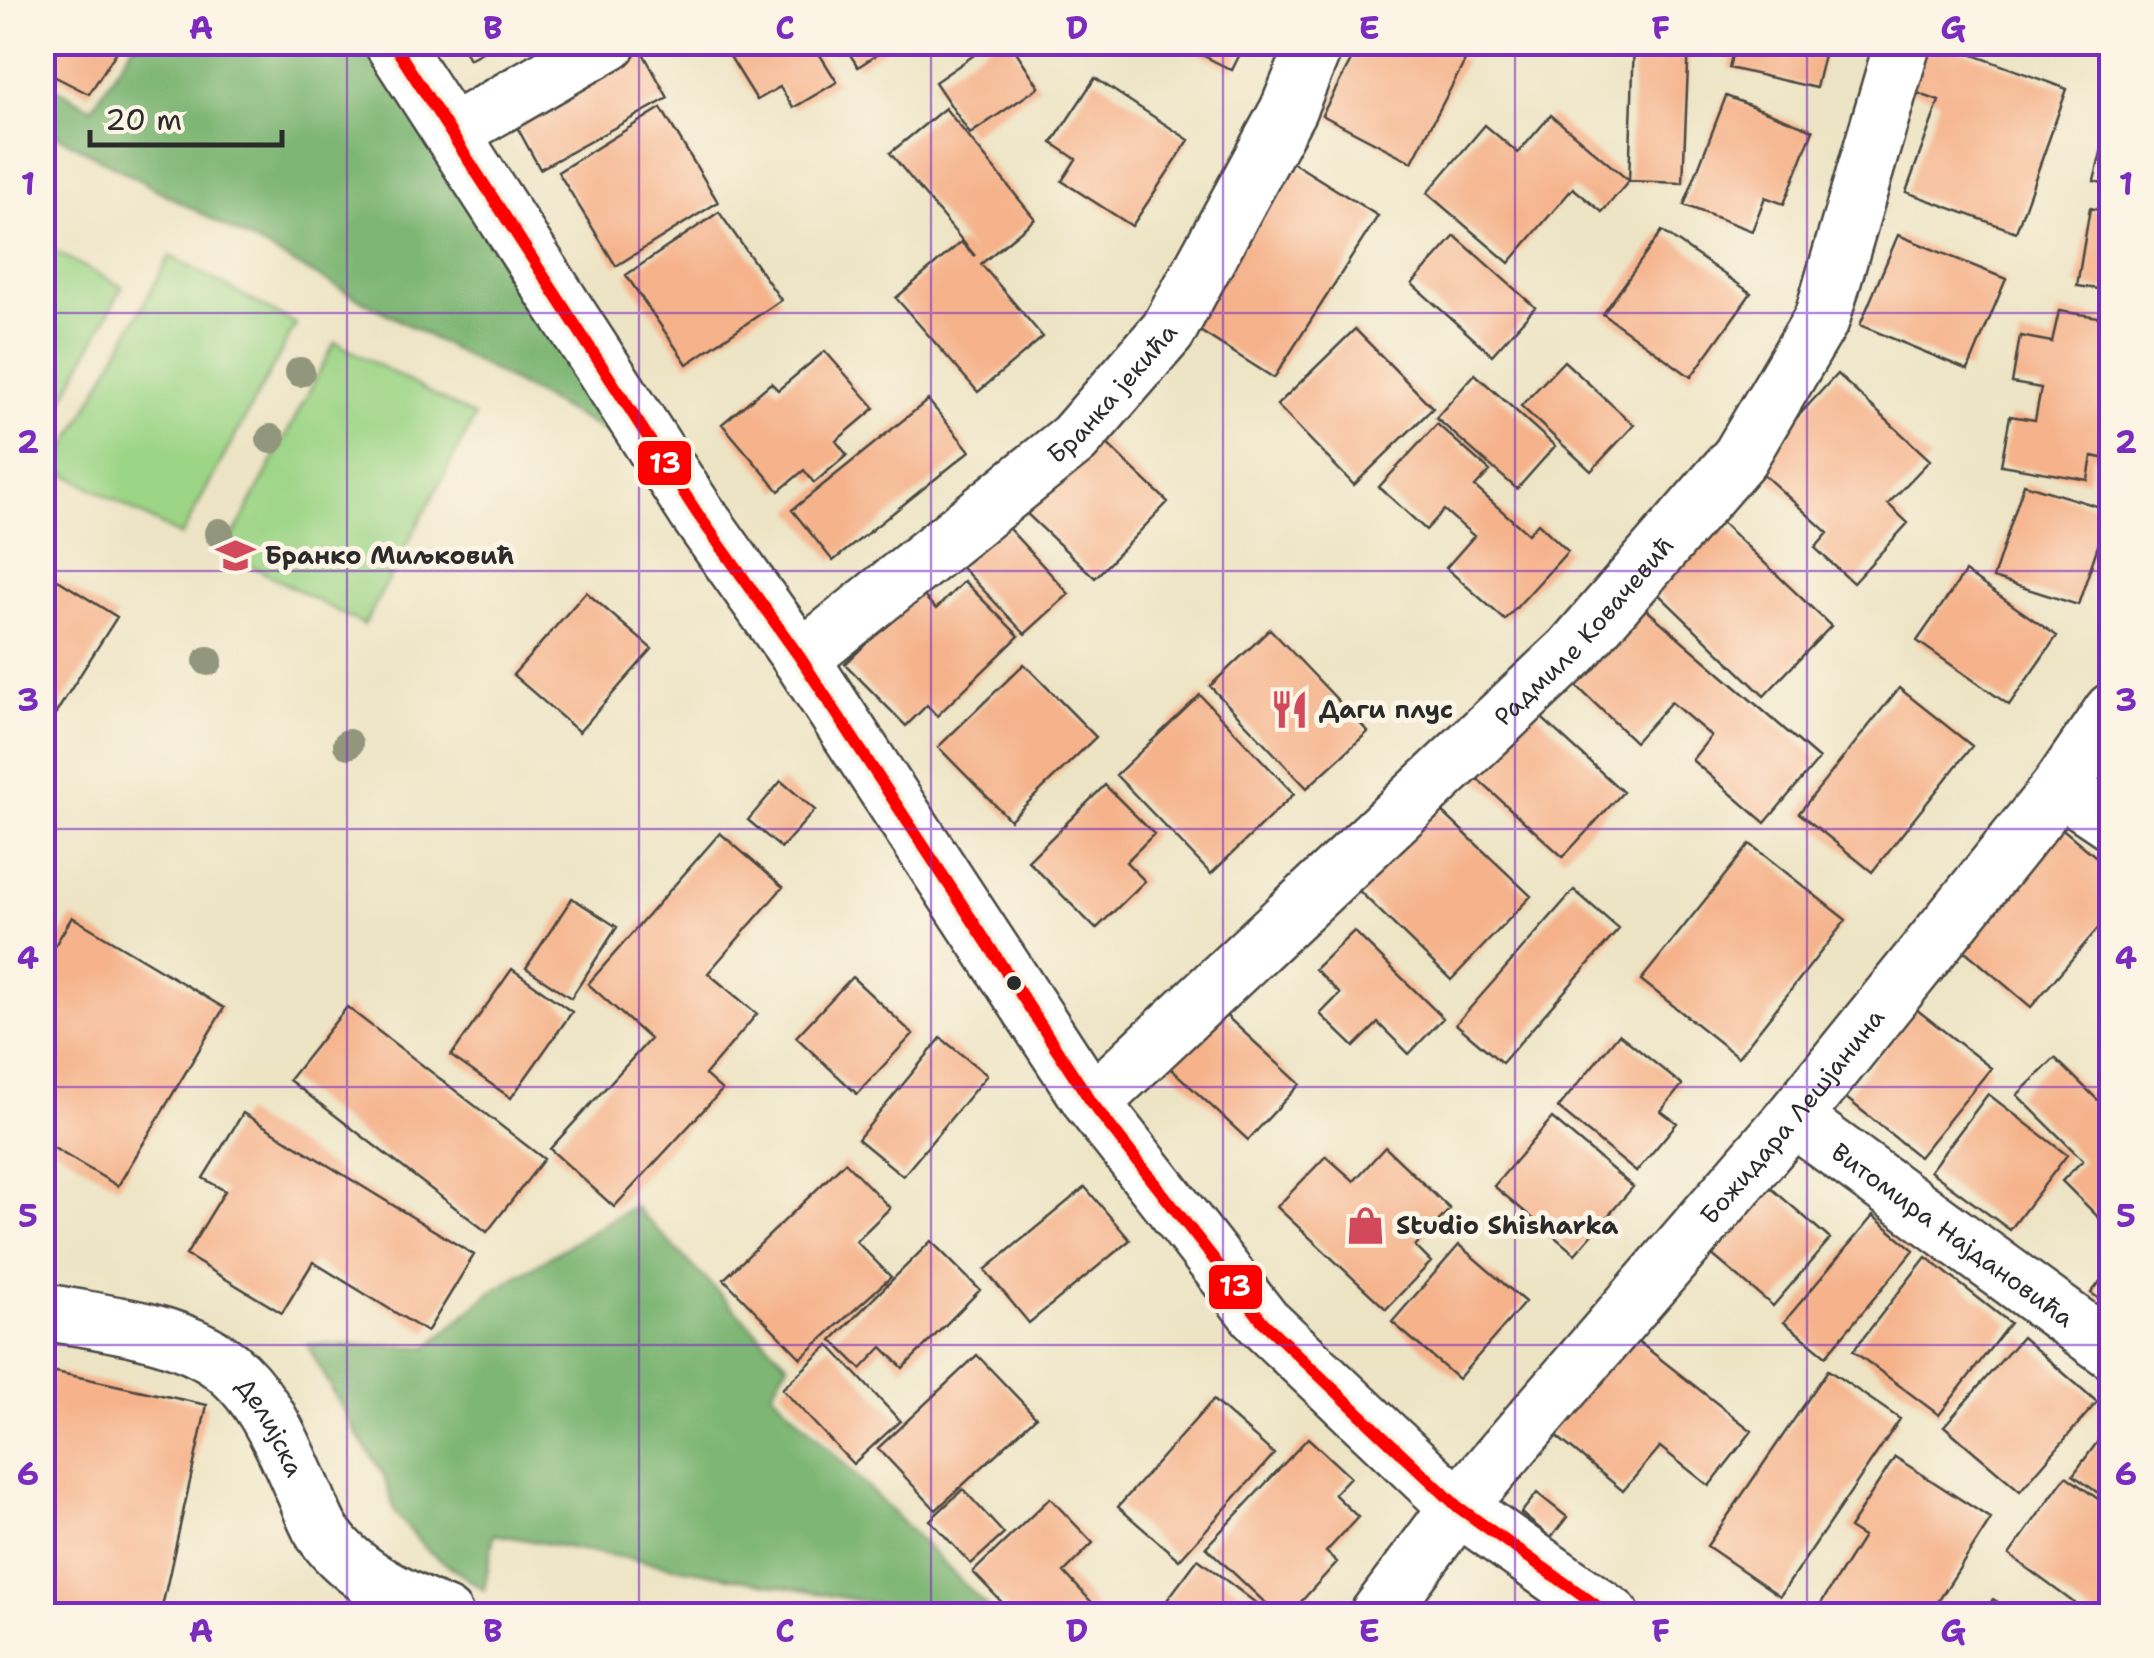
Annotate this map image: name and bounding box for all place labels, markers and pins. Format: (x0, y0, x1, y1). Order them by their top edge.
school or university icon: Бранко Миљковић (214, 534, 256, 576)
place label: Бранко Миљковић (265, 538, 515, 572)
restaurant icon: Даги плус (1268, 688, 1310, 730)
place label: Даги плус (1319, 692, 1453, 726)
unlabelled marker (1004, 973, 1024, 993)
shop icon: Studio Shisharka (1345, 1204, 1387, 1246)
place label: Studio Shisharka (1396, 1208, 1618, 1242)

